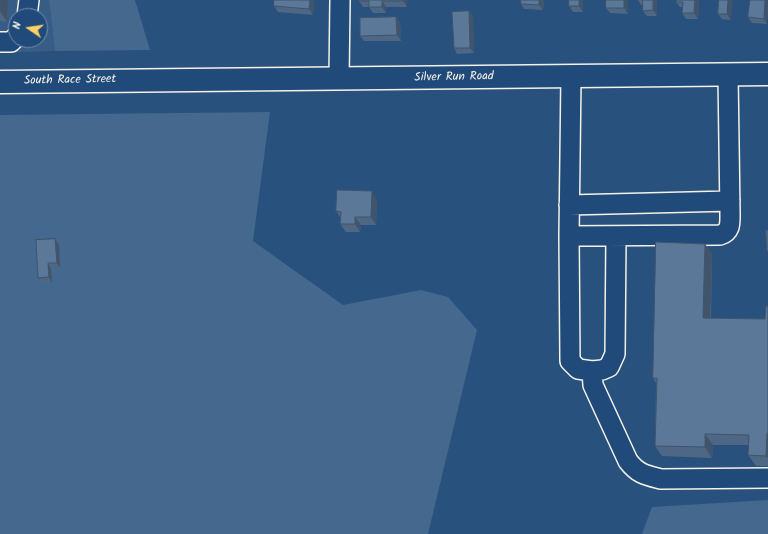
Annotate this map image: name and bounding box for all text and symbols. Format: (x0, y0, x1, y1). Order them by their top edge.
north arrow (8, 8, 48, 48)
text: N (8, 20, 27, 31)
street label: Silver Run Road (414, 70, 494, 86)
street label: South Race Street (24, 73, 116, 89)

